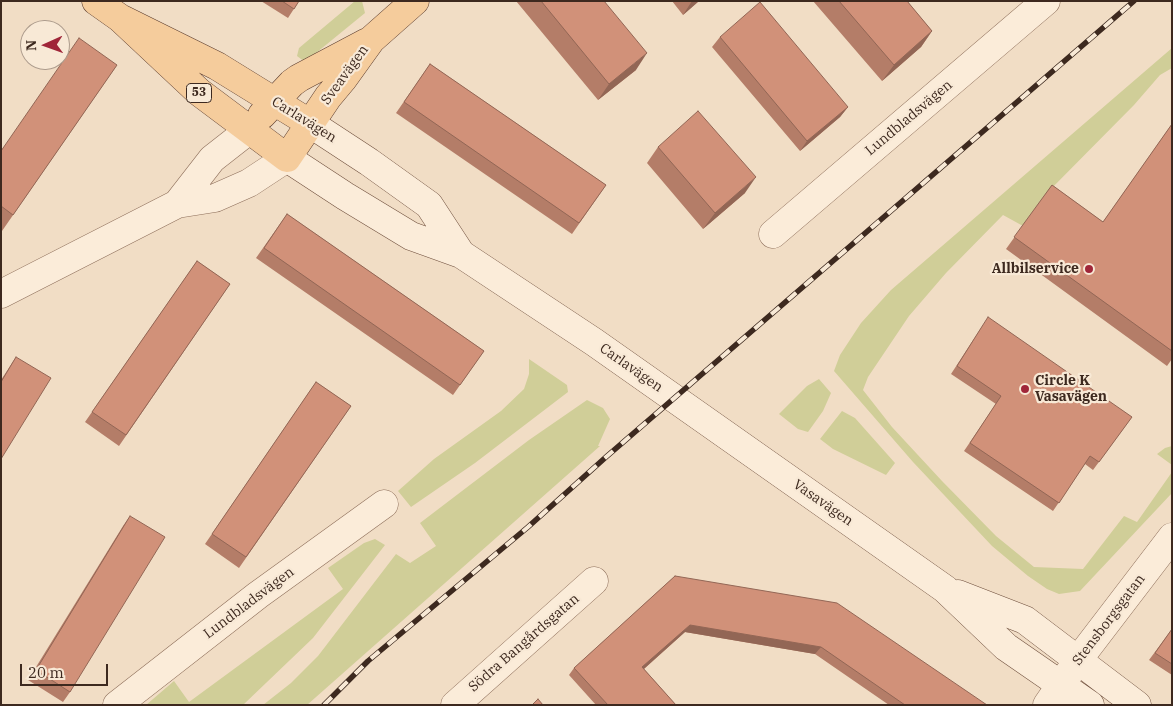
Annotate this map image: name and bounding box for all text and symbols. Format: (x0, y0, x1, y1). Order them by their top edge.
north arrow (20, 20, 70, 70)
text: N (22, 40, 40, 51)
street label: Sveavägen (318, 42, 372, 108)
street label: Lundbladsvägen (862, 77, 956, 159)
road number: 53 (186, 84, 212, 102)
street label: Carlavägen (268, 93, 340, 147)
place label: Allbilservice (992, 261, 1079, 277)
marker: Allbilservice (1083, 263, 1095, 275)
street label: Carlavägen (596, 340, 666, 396)
place label: Circle K Vasavägen (1035, 373, 1107, 406)
marker: Circle K Vasavägen (1019, 383, 1031, 395)
street label: Vasavägen (790, 476, 856, 530)
street label: Lundbladsvägen (201, 564, 297, 642)
street label: Stensborgsgatan (1069, 571, 1149, 669)
street label: Södra Bangårdsgatan (465, 590, 583, 696)
scale bar (22, 654, 110, 686)
text: 20 m (28, 663, 64, 682)

